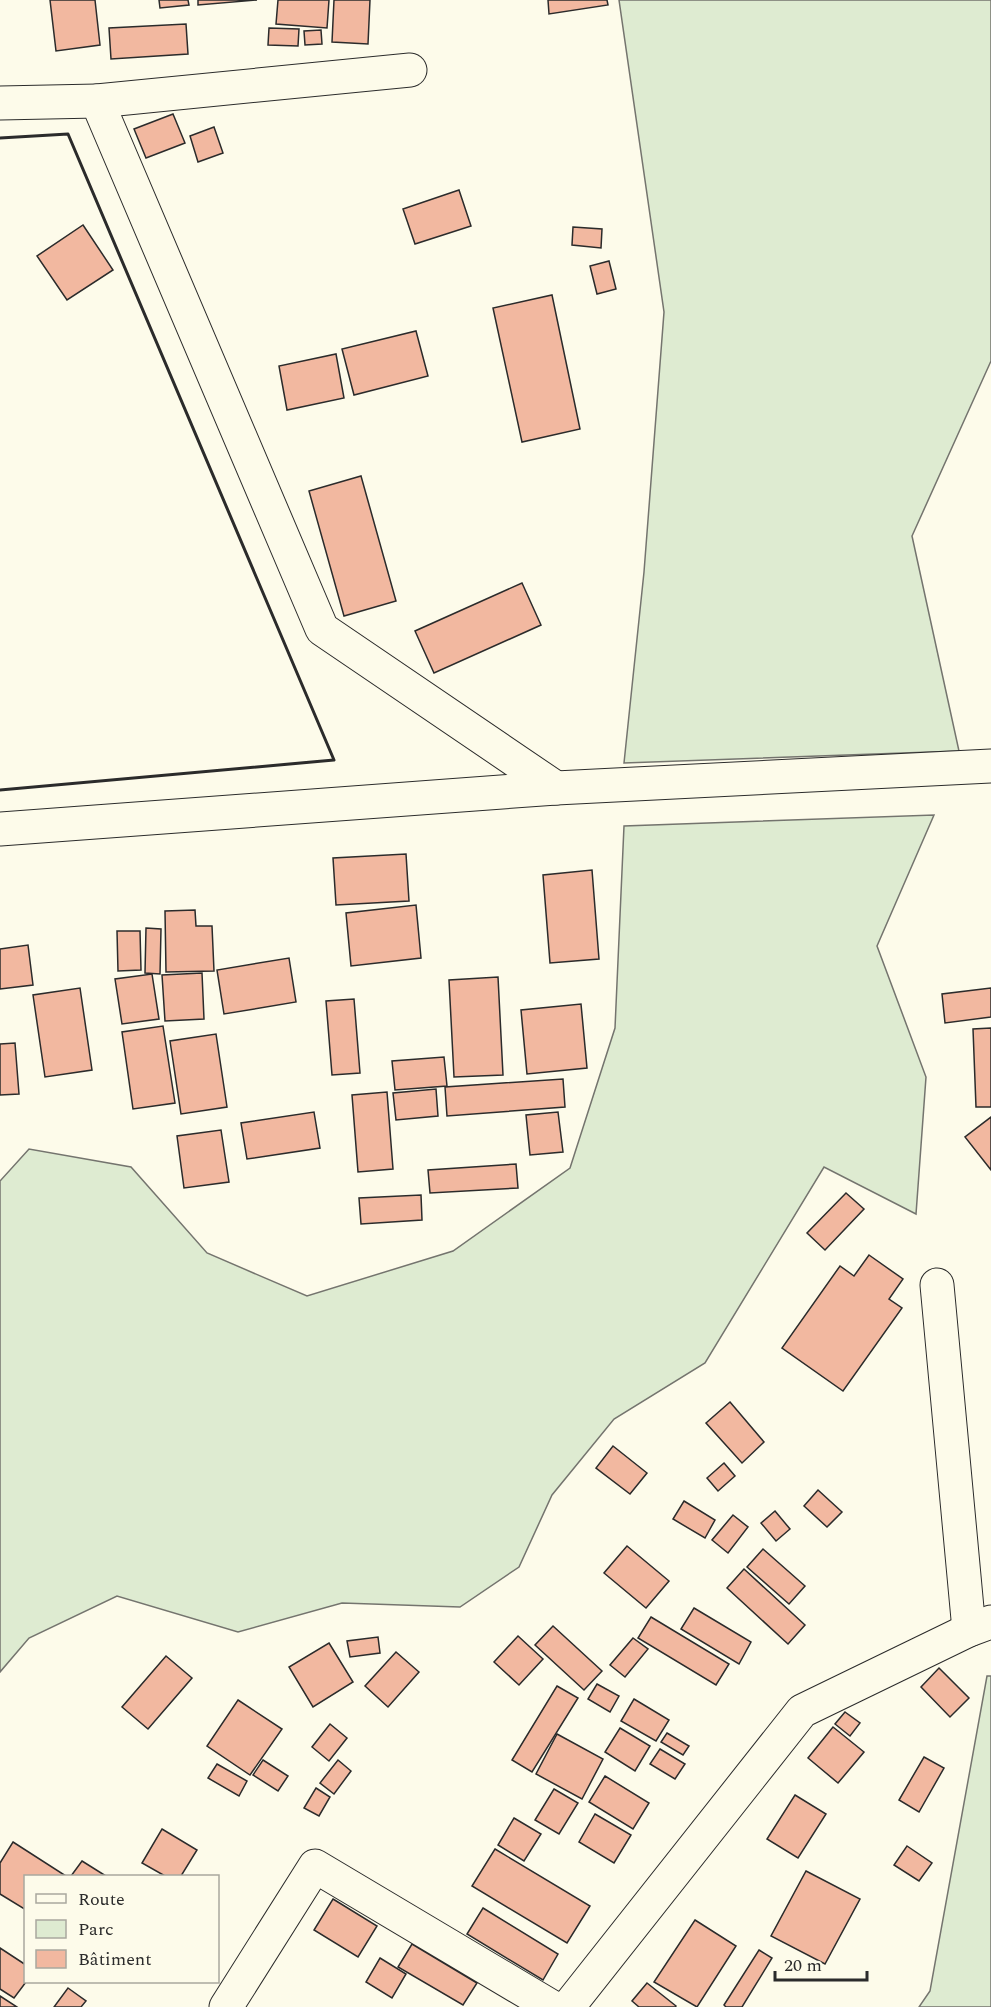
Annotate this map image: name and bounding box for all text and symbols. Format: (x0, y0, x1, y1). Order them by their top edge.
legend (24, 1875, 219, 1983)
text: Route (78, 1886, 125, 1913)
text: Parc (78, 1916, 114, 1943)
scale bar (775, 1944, 866, 1982)
text: Bâtiment (78, 1946, 152, 1973)
text: 20 m (784, 1952, 822, 1979)

